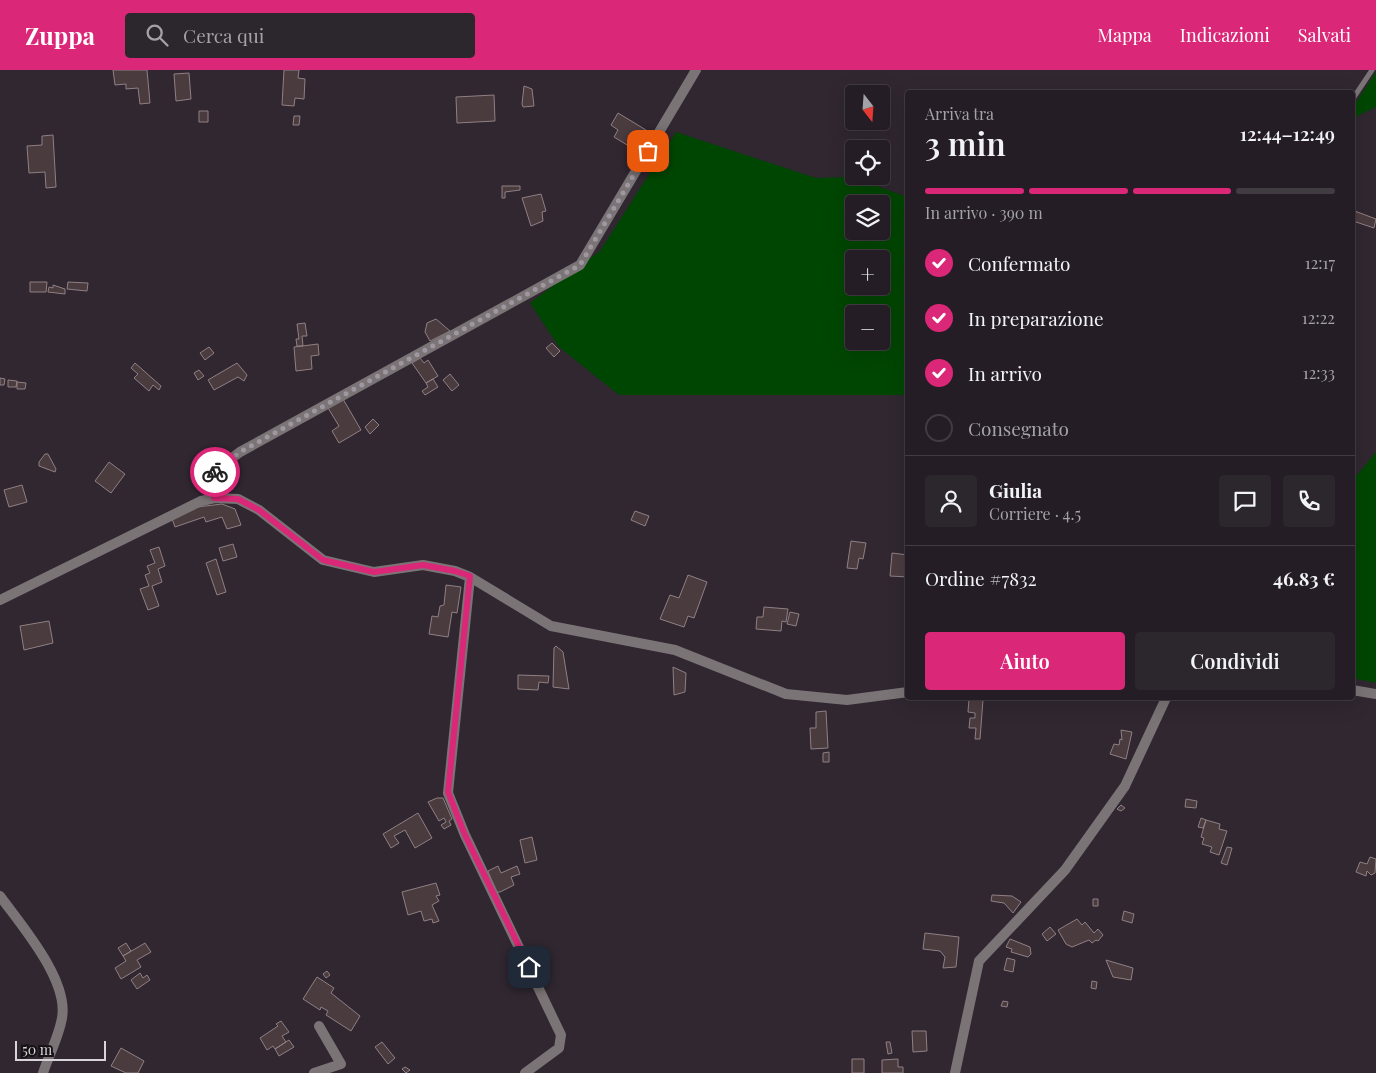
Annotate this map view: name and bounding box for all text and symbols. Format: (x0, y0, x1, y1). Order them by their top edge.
search box (125, 13, 475, 58)
text: Zuppa (25, 19, 95, 51)
icon: search (143, 21, 171, 49)
text: Cerca qui (183, 22, 264, 48)
text: Mappa (1097, 23, 1152, 47)
text: Indicazioni (1180, 23, 1270, 47)
text: Salvati (1298, 23, 1351, 47)
north arrow (845, 85, 890, 130)
map controls (845, 85, 890, 350)
text: Arriva tra (925, 103, 994, 124)
text: 12:44–12:49 (1240, 120, 1335, 146)
text: 3 min (925, 121, 1006, 164)
pin (627, 130, 669, 172)
icon: bag (634, 137, 662, 165)
button: locate (845, 140, 890, 185)
button: layers (845, 195, 890, 240)
text: In arrivo · 390 m (925, 202, 1043, 223)
icon: check (925, 249, 953, 277)
button: + (845, 250, 890, 295)
text: Confermato (968, 250, 1070, 276)
text: 12:17 (1305, 252, 1335, 273)
icon: check (925, 304, 953, 332)
button: − (845, 305, 890, 350)
text: In preparazione (968, 305, 1104, 331)
text: 12:22 (1302, 307, 1335, 328)
icon: check (925, 359, 953, 387)
text: In arrivo (968, 360, 1042, 386)
text: 12:33 (1303, 362, 1335, 383)
text: Consegnato (968, 415, 1069, 441)
courier (190, 447, 240, 497)
icon: bike (201, 458, 229, 486)
button: person (925, 475, 977, 527)
button: chat (1219, 475, 1271, 527)
button: phone (1283, 475, 1335, 527)
text: Giulia (989, 477, 1042, 503)
text: Corriere · 4.5 (989, 503, 1081, 524)
text: Ordine #7832 (925, 565, 1037, 591)
text: 46.83 € (1273, 565, 1335, 591)
button: Aiuto (925, 632, 1125, 690)
button: Condividi (1135, 632, 1335, 690)
pin (508, 946, 550, 988)
icon: home (515, 953, 543, 981)
scale bar (15, 1038, 106, 1061)
text: 50 m (22, 1040, 52, 1059)

